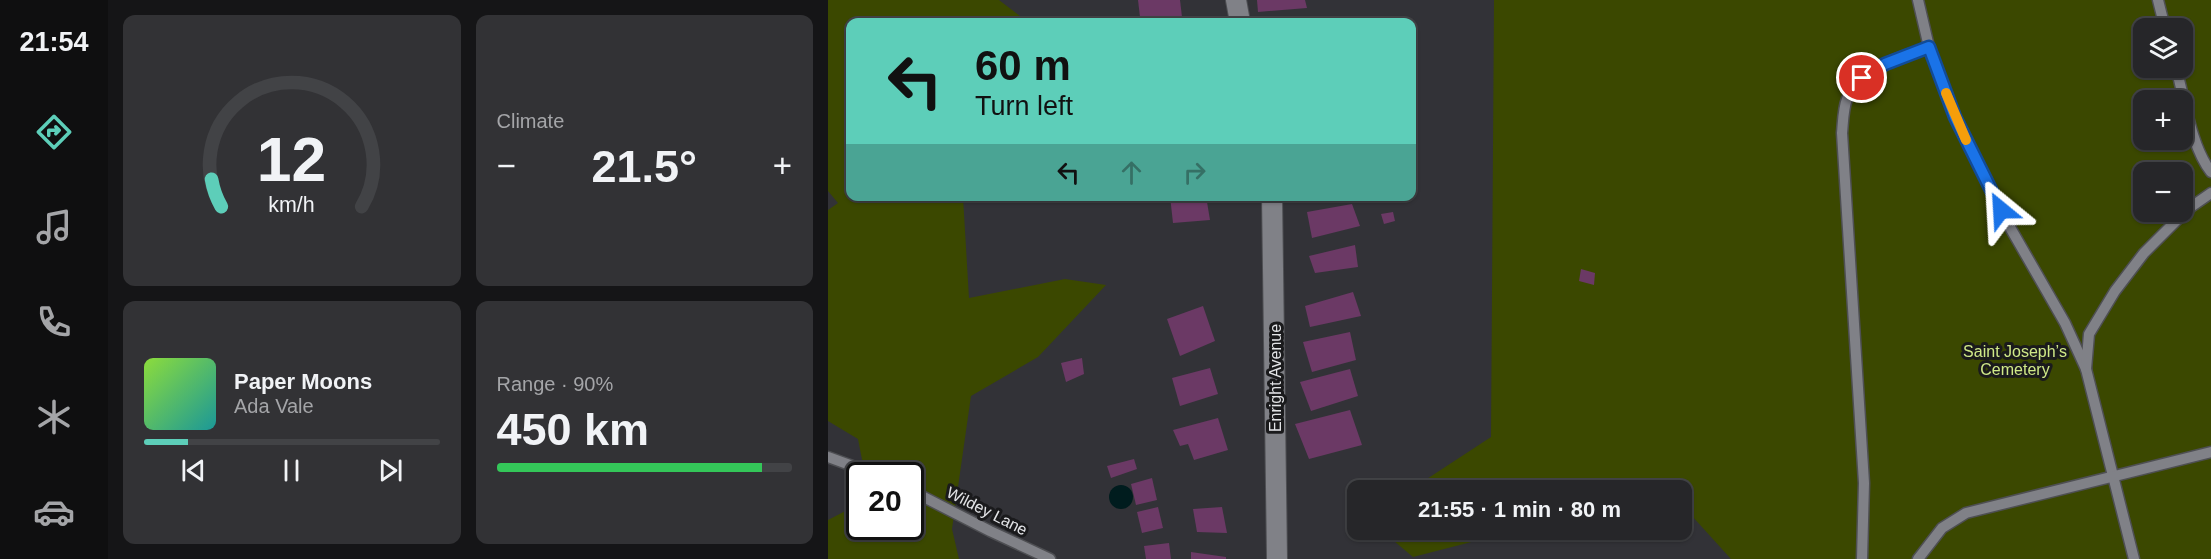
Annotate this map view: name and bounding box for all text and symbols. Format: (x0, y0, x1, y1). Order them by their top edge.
map controls (2133, 18, 2193, 222)
button: layers (2133, 18, 2193, 78)
text: 21:54 (19, 27, 89, 57)
icon: left (876, 42, 954, 120)
text: 60 m (975, 42, 1071, 89)
pin (1836, 52, 1887, 103)
icon: arrive (1845, 61, 1878, 94)
button: + (2133, 90, 2193, 150)
text: Turn left (975, 91, 1073, 121)
text: Climate (497, 110, 564, 132)
icon: directions (33, 111, 75, 153)
text: 12 (257, 125, 326, 194)
text: 21.5° (591, 141, 697, 192)
text: − (497, 147, 516, 184)
text: + (773, 147, 792, 184)
icon: left (1052, 156, 1085, 189)
icon: ahead (1115, 156, 1148, 189)
icon: right (1178, 156, 1211, 189)
button: − (2133, 162, 2193, 222)
position arrow (1969, 178, 2033, 242)
text: km/h (269, 194, 315, 218)
icon: music (33, 206, 75, 248)
icon: phone (33, 301, 75, 343)
street label: Enright Avenue (1267, 324, 1284, 432)
park label: Saint Joseph’s Cemetery (1963, 343, 2067, 378)
text: Paper Moons (234, 369, 372, 394)
text: Range · 90% (497, 373, 613, 395)
text: Ada Vale (234, 395, 314, 417)
icon: climate (33, 396, 75, 438)
text: 450 km (497, 404, 649, 455)
icon: previous (177, 454, 210, 487)
icon: pause (275, 454, 308, 487)
icon: next (374, 454, 407, 487)
speed limit sign: 20 (846, 462, 924, 540)
street label: Wildey Lane (944, 483, 1030, 539)
icon: car (33, 491, 75, 533)
text: 21:55 · 1 min · 80 m (1418, 497, 1621, 522)

